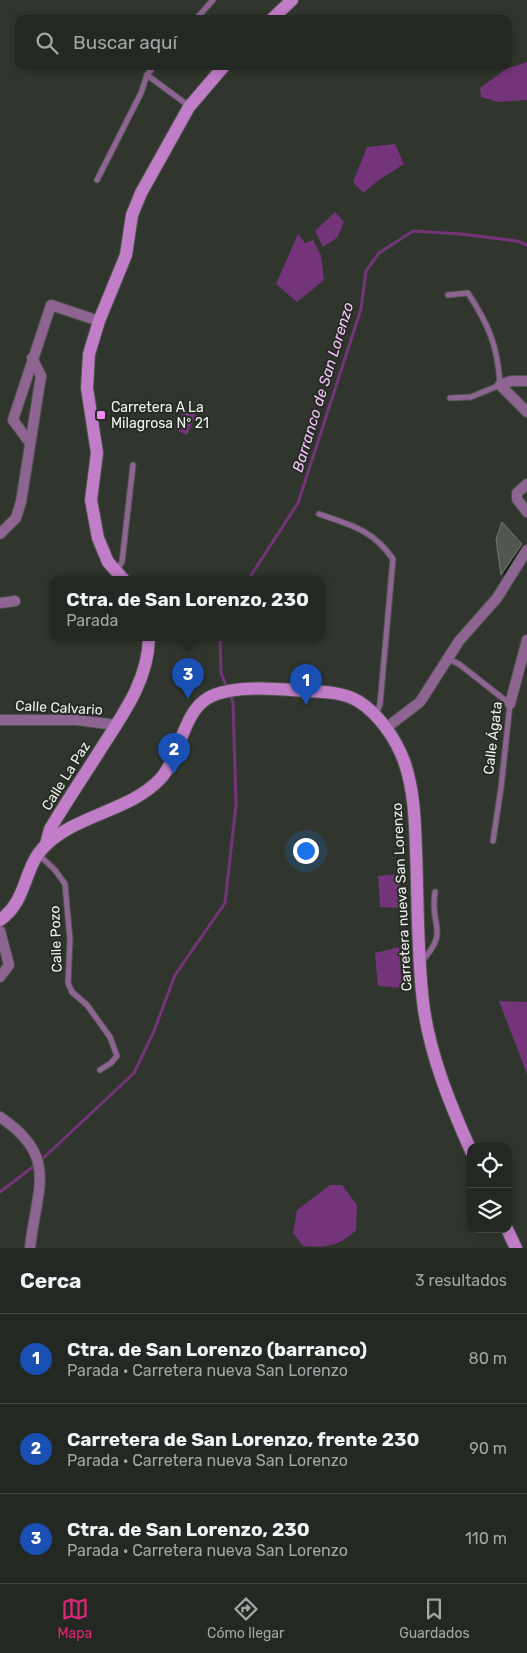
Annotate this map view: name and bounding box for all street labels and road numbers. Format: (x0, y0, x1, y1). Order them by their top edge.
street label: Calle Calvario (15, 697, 103, 719)
street label: Calle Ágata (479, 700, 506, 775)
street label: Calle La Paz (38, 738, 94, 814)
street label: Carretera nueva San Lorenzo (389, 802, 415, 992)
street label: Calle Pozo (46, 905, 66, 973)

